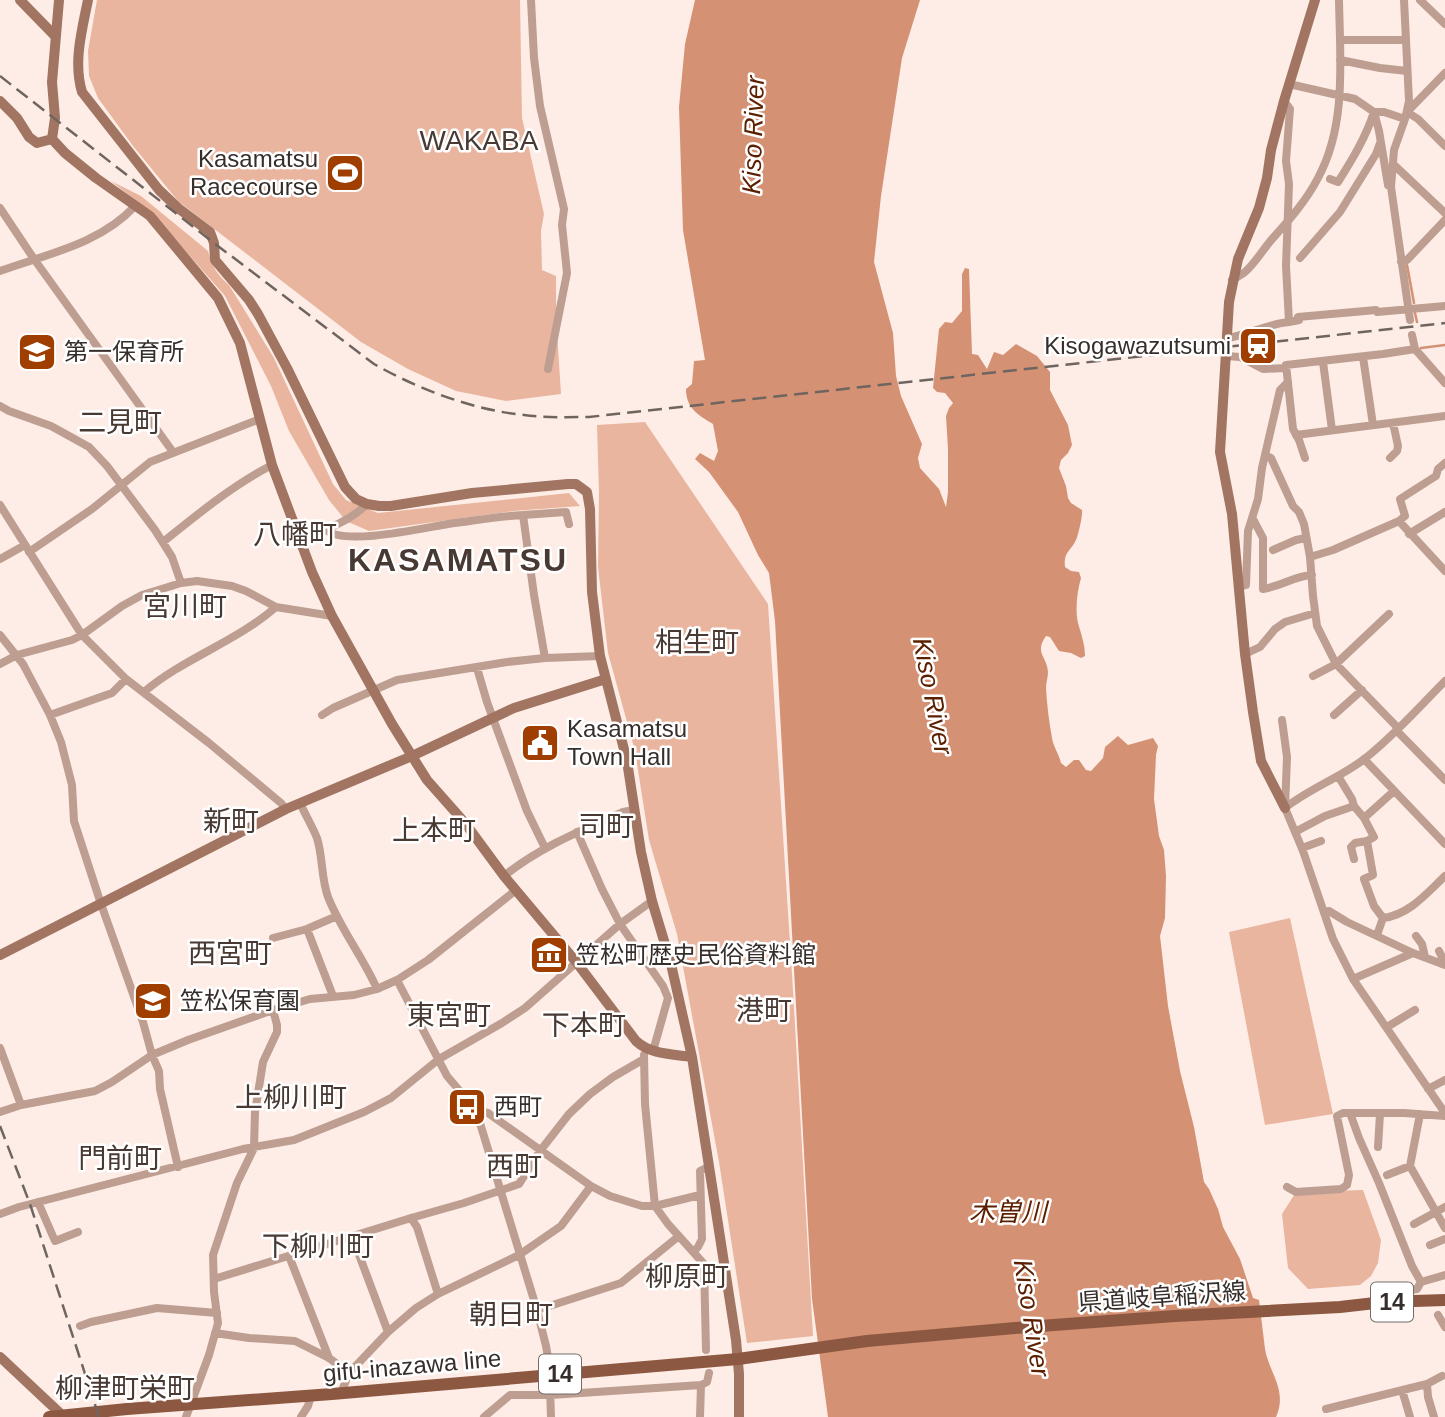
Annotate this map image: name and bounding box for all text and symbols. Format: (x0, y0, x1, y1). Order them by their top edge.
water label: Kiso River (736, 74, 770, 195)
district label: WAKABA (420, 125, 539, 156)
place label: Kasamatsu Racecourse (190, 145, 318, 200)
sports icon: Kasamatsu Racecourse (324, 152, 366, 194)
station icon: Kisogawazutsumi (1237, 325, 1279, 367)
school or university icon: 第一保育所 (16, 331, 58, 373)
place label: Kisogawazutsumi (1044, 332, 1231, 359)
place label: 第一保育所 (64, 338, 184, 365)
district label: 二見町 (78, 407, 162, 438)
district label: 八幡町 (253, 519, 337, 550)
district label: KASAMATSU (348, 542, 568, 578)
district label: 宮川町 (143, 591, 227, 622)
district label: 相生町 (655, 627, 739, 658)
water label: Kiso River (907, 635, 959, 758)
place label: Kasamatsu Town Hall (567, 715, 687, 770)
public building icon: Kasamatsu Town Hall (519, 722, 561, 764)
district label: 新町 (203, 806, 259, 837)
district label: 司町 (578, 811, 634, 842)
district label: 上本町 (392, 815, 476, 846)
museum icon: 笠松町歴史民俗資料館 (528, 934, 570, 976)
district label: 西宮町 (188, 938, 272, 969)
place label: 笠松町歴史民俗資料館 (576, 941, 816, 968)
school or university icon: 笠松保育園 (132, 980, 174, 1022)
place label: 笠松保育園 (180, 987, 300, 1014)
district label: 港町 (736, 995, 792, 1026)
district label: 東宮町 (407, 1000, 491, 1031)
district label: 下本町 (542, 1010, 626, 1041)
district label: 上柳川町 (235, 1082, 347, 1113)
bus stop icon: 西町 (446, 1086, 488, 1128)
place label: 西町 (494, 1093, 542, 1120)
district label: 門前町 (78, 1143, 162, 1174)
district label: 西町 (486, 1151, 542, 1182)
water label: 木曽川 (969, 1197, 1050, 1227)
district label: 下柳川町 (262, 1231, 374, 1262)
water label: Kiso River (1008, 1257, 1056, 1380)
district label: 柳原町 (645, 1261, 729, 1292)
street label: 県道岐阜稲沢線 (1077, 1277, 1247, 1316)
road number: 14 (1371, 1282, 1413, 1322)
district label: 朝日町 (469, 1299, 553, 1330)
street label: gifu-inazawa line (322, 1344, 502, 1387)
road number: 14 (539, 1354, 581, 1394)
district label: 柳津町栄町 (55, 1373, 195, 1404)

